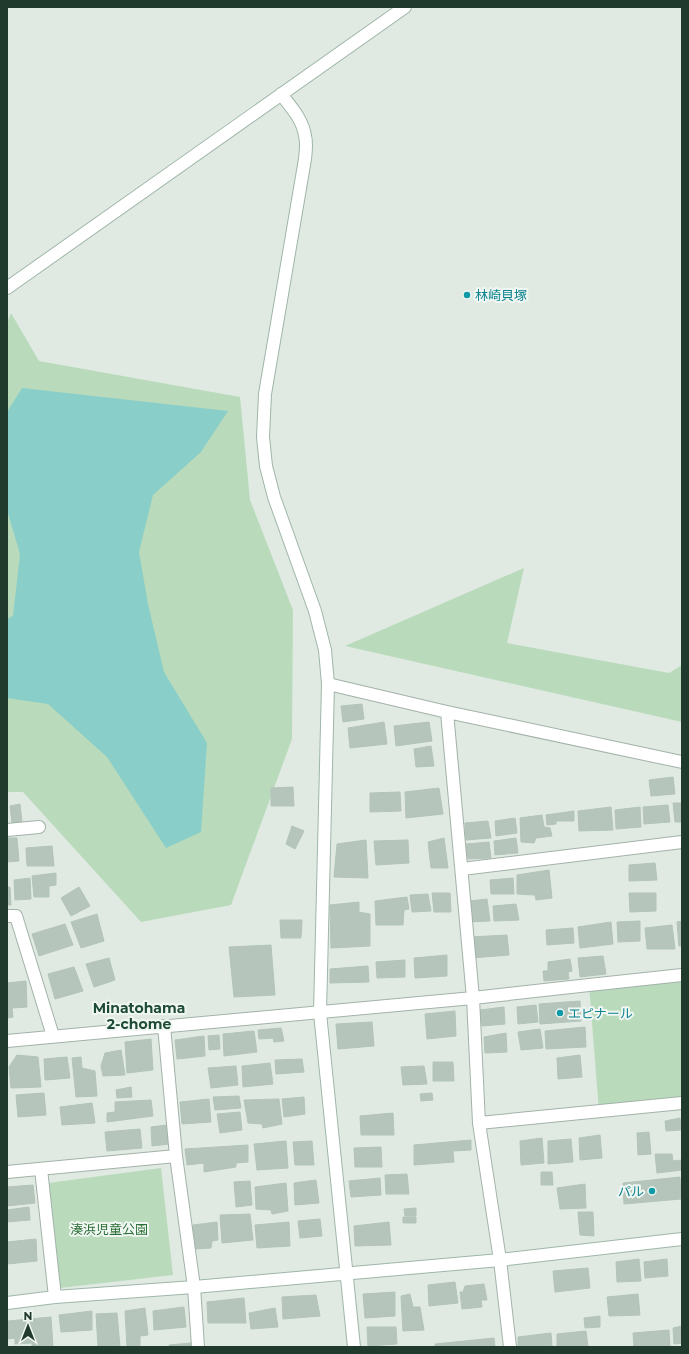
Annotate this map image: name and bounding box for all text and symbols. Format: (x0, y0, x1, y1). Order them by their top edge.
place label: 林崎貝塚 (475, 287, 527, 303)
marker: 林崎貝塚 (462, 290, 472, 300)
district label: Minatohama 2-chome (93, 999, 185, 1033)
place label: エピナール (568, 1005, 633, 1021)
marker: エピナール (555, 1008, 565, 1018)
place label: パル (618, 1183, 644, 1199)
marker: パル (647, 1186, 657, 1196)
park label: 湊浜児童公園 (70, 1221, 148, 1237)
north arrow (8, 1306, 48, 1346)
text: N (24, 1309, 32, 1323)

